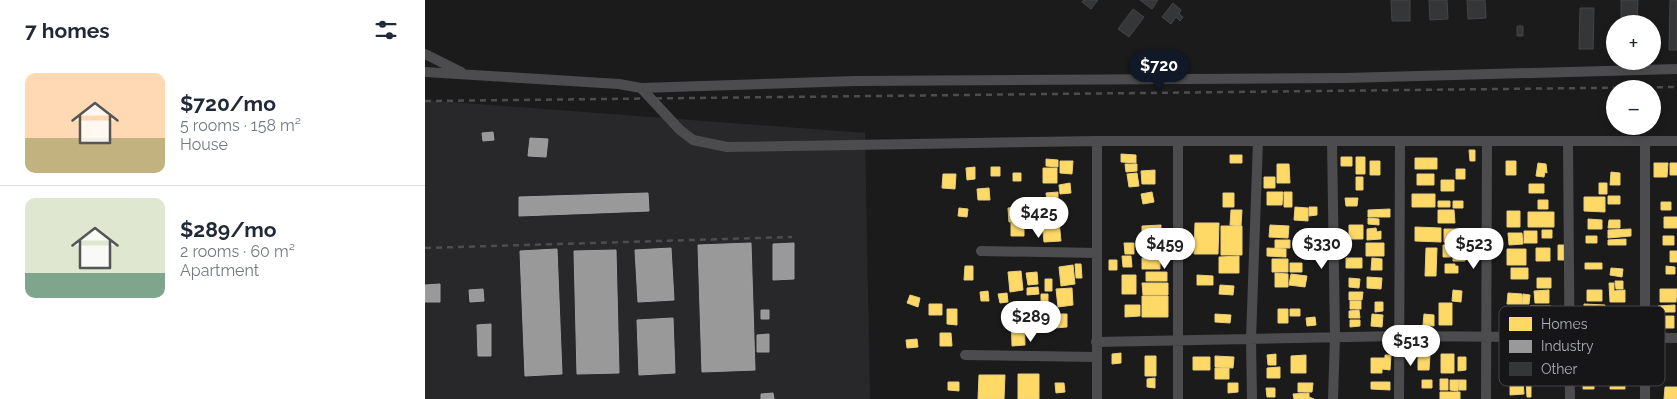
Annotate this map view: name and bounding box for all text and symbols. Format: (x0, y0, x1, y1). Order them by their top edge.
map controls (1606, 15, 1661, 135)
button: + (1606, 15, 1661, 70)
icon: filters (372, 16, 400, 44)
text: 7 homes (25, 18, 110, 43)
pin: $720 (1129, 49, 1189, 92)
text: $720 (1140, 56, 1178, 75)
button: − (1606, 80, 1661, 135)
text: $720/mo (180, 91, 276, 116)
icon: home (65, 93, 125, 153)
text: 5 rooms · 158 m² (180, 116, 301, 135)
text: House (180, 135, 228, 154)
pin: $425 (1009, 196, 1069, 239)
text: $425 (1020, 203, 1058, 222)
text: $289/mo (180, 217, 276, 242)
icon: home (65, 218, 125, 278)
pin: $459 (1135, 228, 1195, 270)
pin: $330 (1292, 228, 1352, 270)
pin: $523 (1444, 228, 1504, 270)
text: $459 (1146, 234, 1184, 253)
text: $330 (1303, 234, 1341, 253)
text: $523 (1456, 234, 1492, 253)
text: 2 rooms · 60 m² (180, 242, 295, 261)
text: Apartment (180, 261, 259, 280)
pin: $289 (1001, 300, 1061, 343)
legend (1499, 306, 1665, 386)
text: $289 (1012, 307, 1050, 326)
text: Homes (1541, 316, 1588, 332)
pin: $513 (1381, 324, 1441, 367)
text: $513 (1393, 331, 1429, 350)
text: Industry (1541, 338, 1594, 354)
text: Other (1541, 361, 1578, 377)

